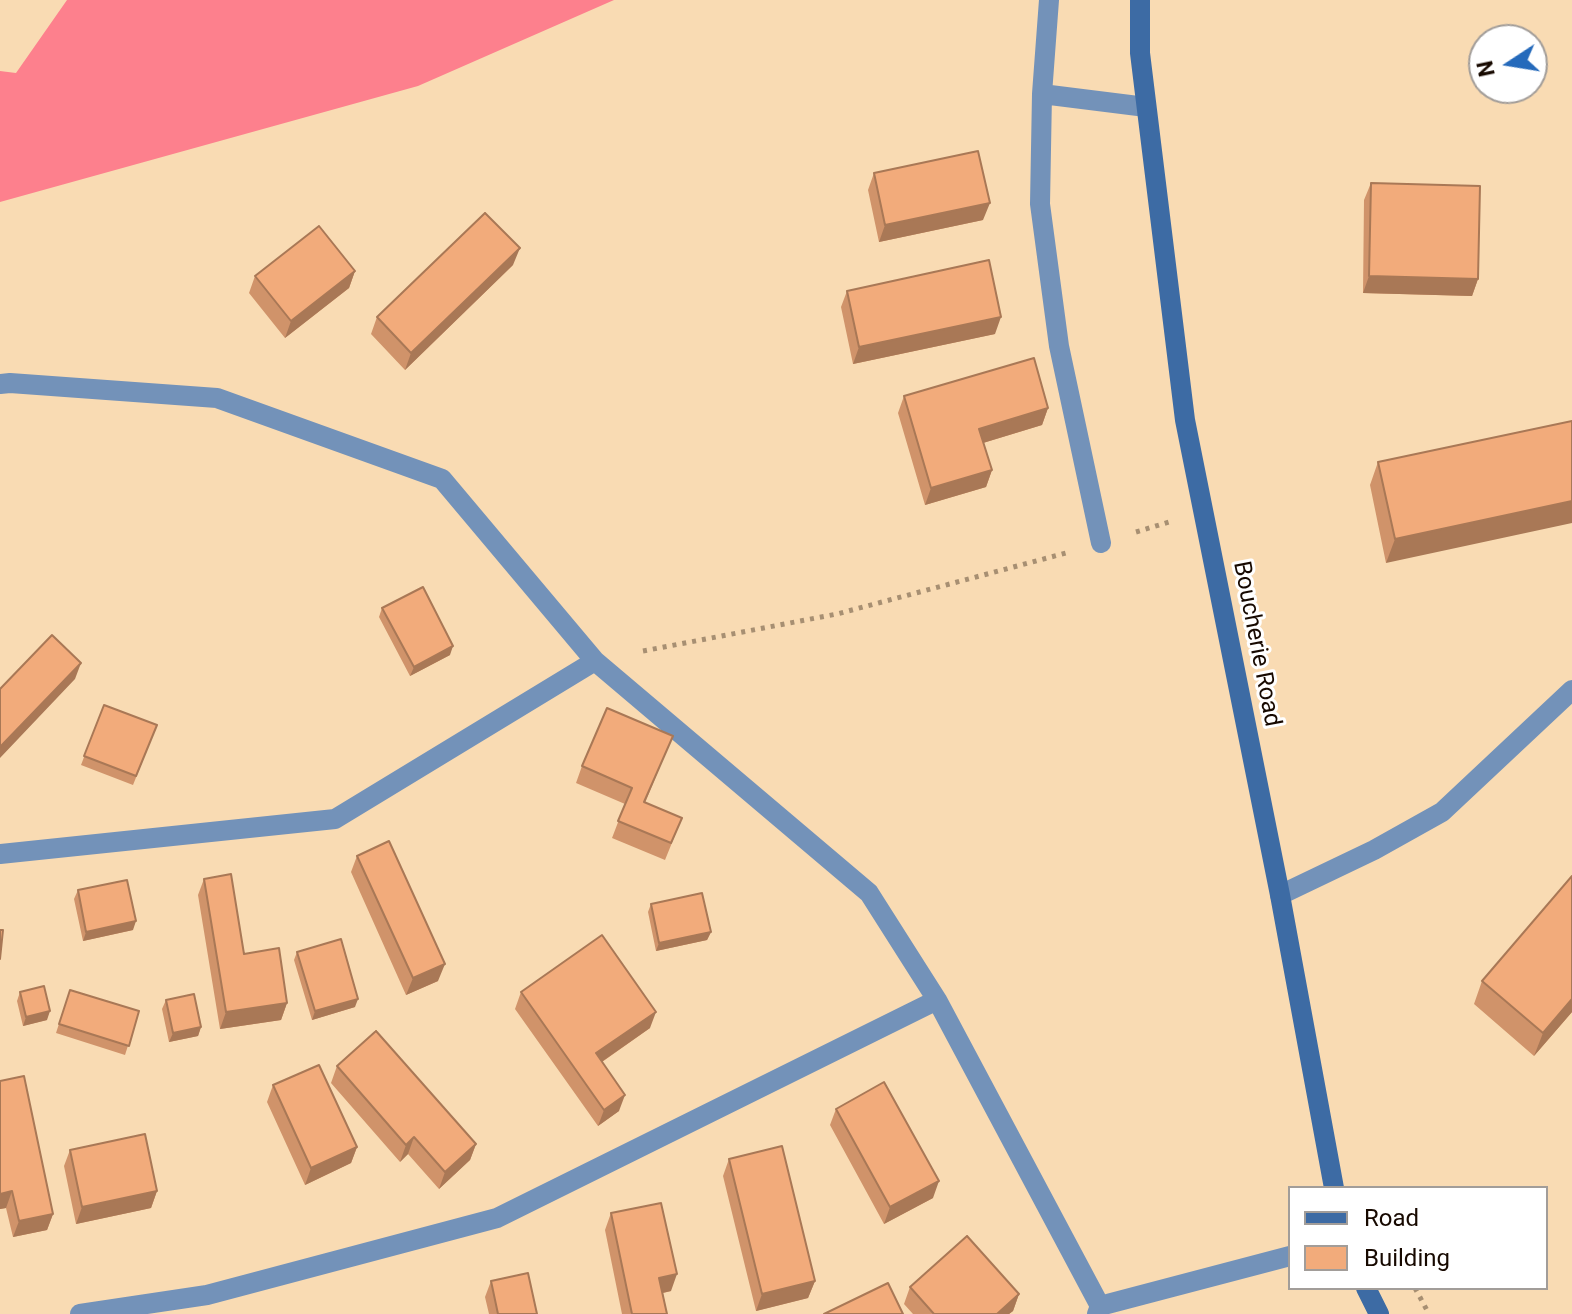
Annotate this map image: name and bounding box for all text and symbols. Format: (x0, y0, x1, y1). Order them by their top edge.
north arrow (1468, 24, 1548, 104)
text: N (1472, 58, 1500, 79)
street label: Boucherie Road (1226, 559, 1286, 729)
legend (1288, 1186, 1548, 1290)
text: Road (1364, 1204, 1419, 1232)
text: Building (1364, 1244, 1450, 1272)

